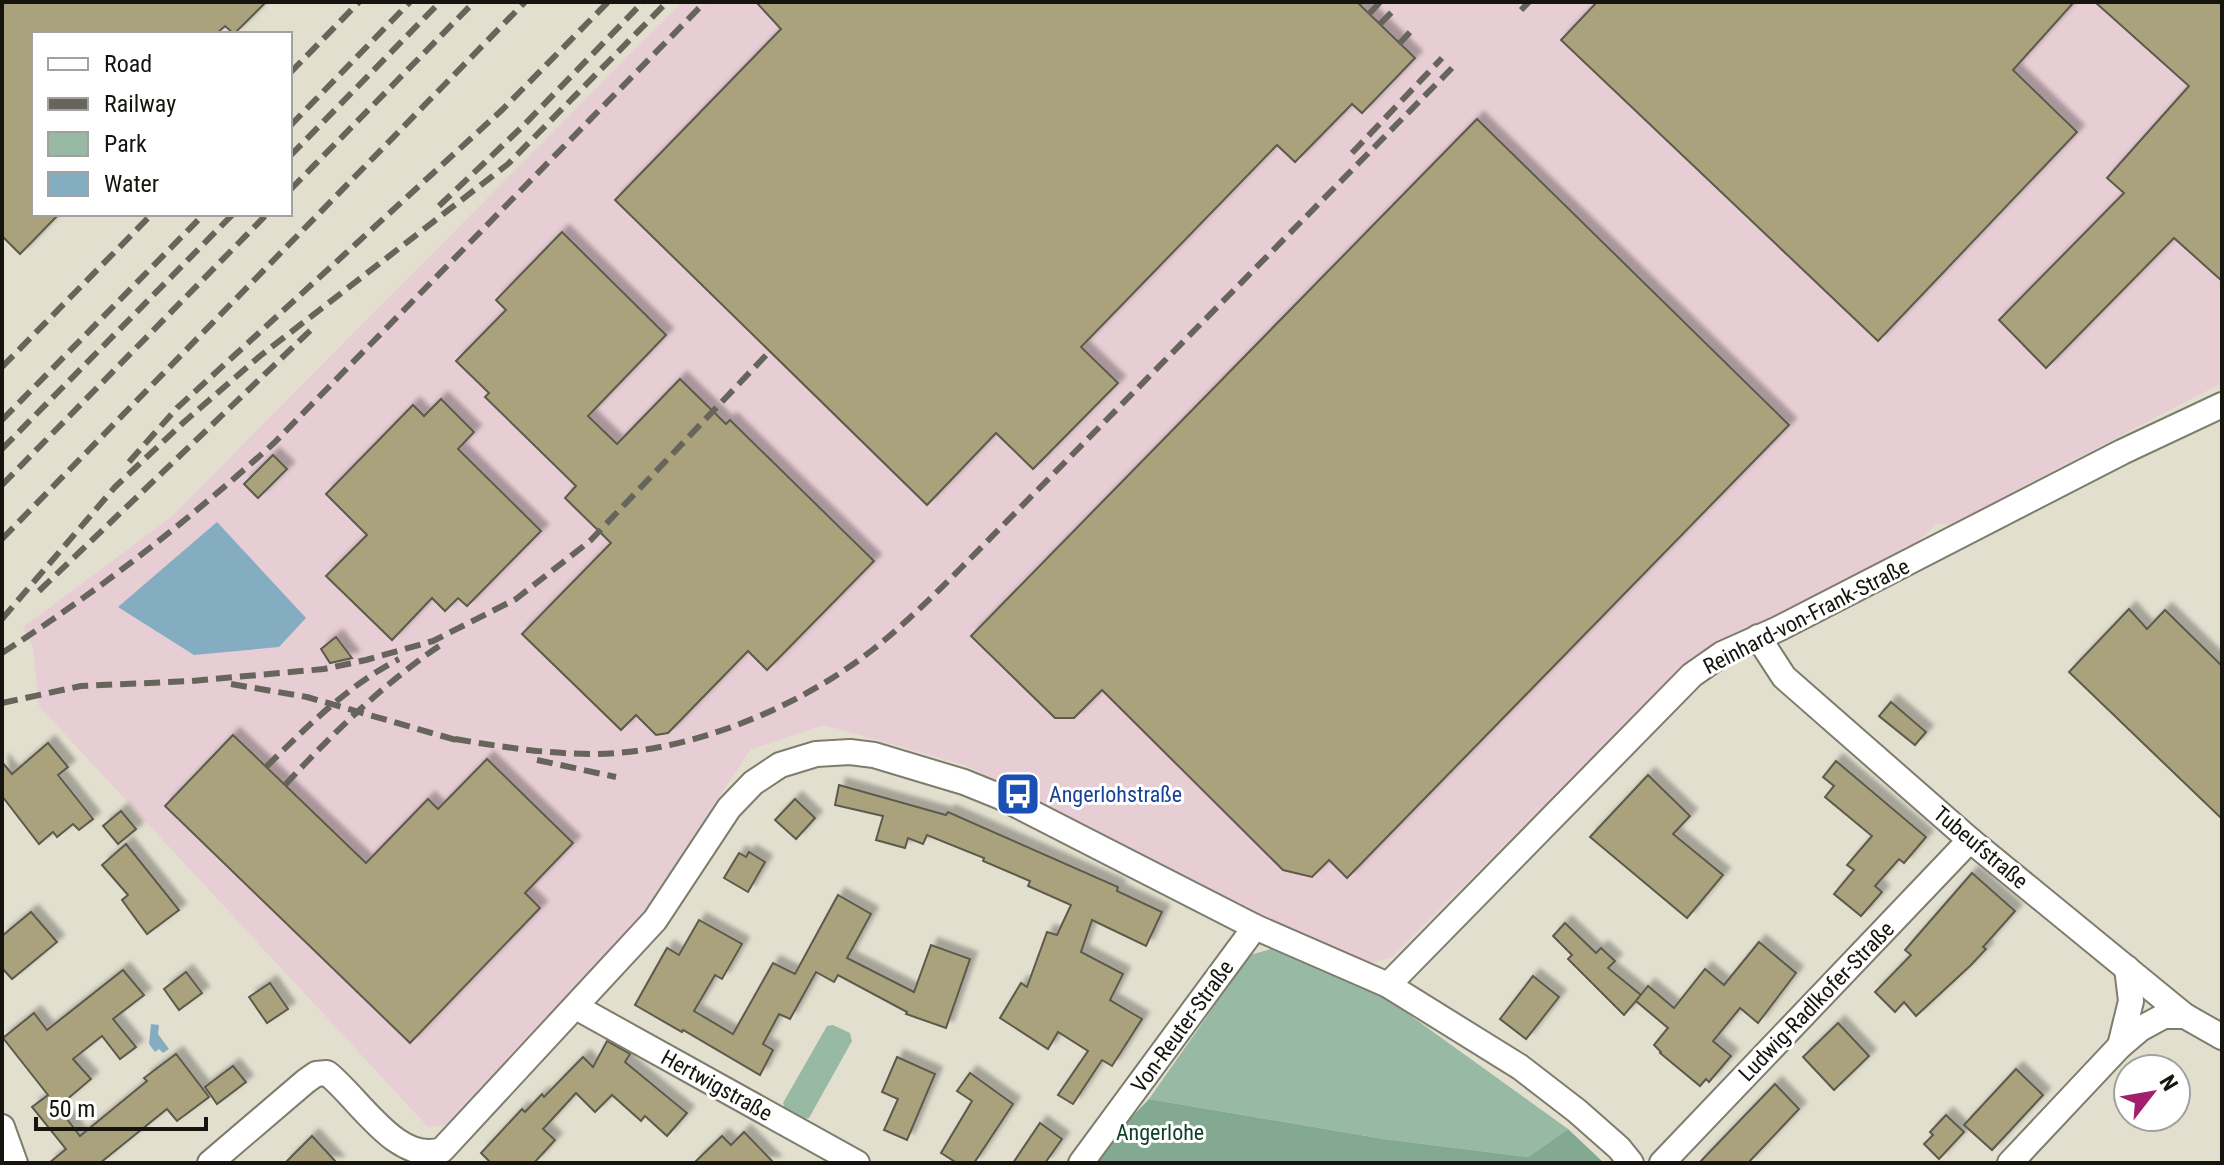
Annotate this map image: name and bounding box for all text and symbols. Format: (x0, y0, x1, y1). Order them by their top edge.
legend (32, 32, 292, 216)
text: Road (104, 50, 152, 78)
text: Railway (104, 90, 176, 118)
text: Park (104, 130, 147, 158)
text: Water (104, 170, 159, 198)
street label: Reinhard-von-Frank-Straße (1699, 554, 1913, 679)
bus stop icon: Angerlohstraße (994, 770, 1042, 818)
place label: Angerlohstraße (1049, 782, 1182, 807)
street label: Tubeufstraße (1929, 801, 2033, 894)
street label: Ludwig-Radlkofer-Straße (1734, 916, 1899, 1086)
street label: Von-Reuter-Straße (1126, 955, 1239, 1097)
street label: Hertwigstraße (657, 1045, 777, 1126)
north arrow (2112, 1053, 2192, 1133)
text: N (2155, 1071, 2183, 1095)
scale bar (36, 1081, 206, 1131)
text: 50 m (48, 1095, 95, 1123)
park label: Angerlohe (1116, 1120, 1204, 1145)

